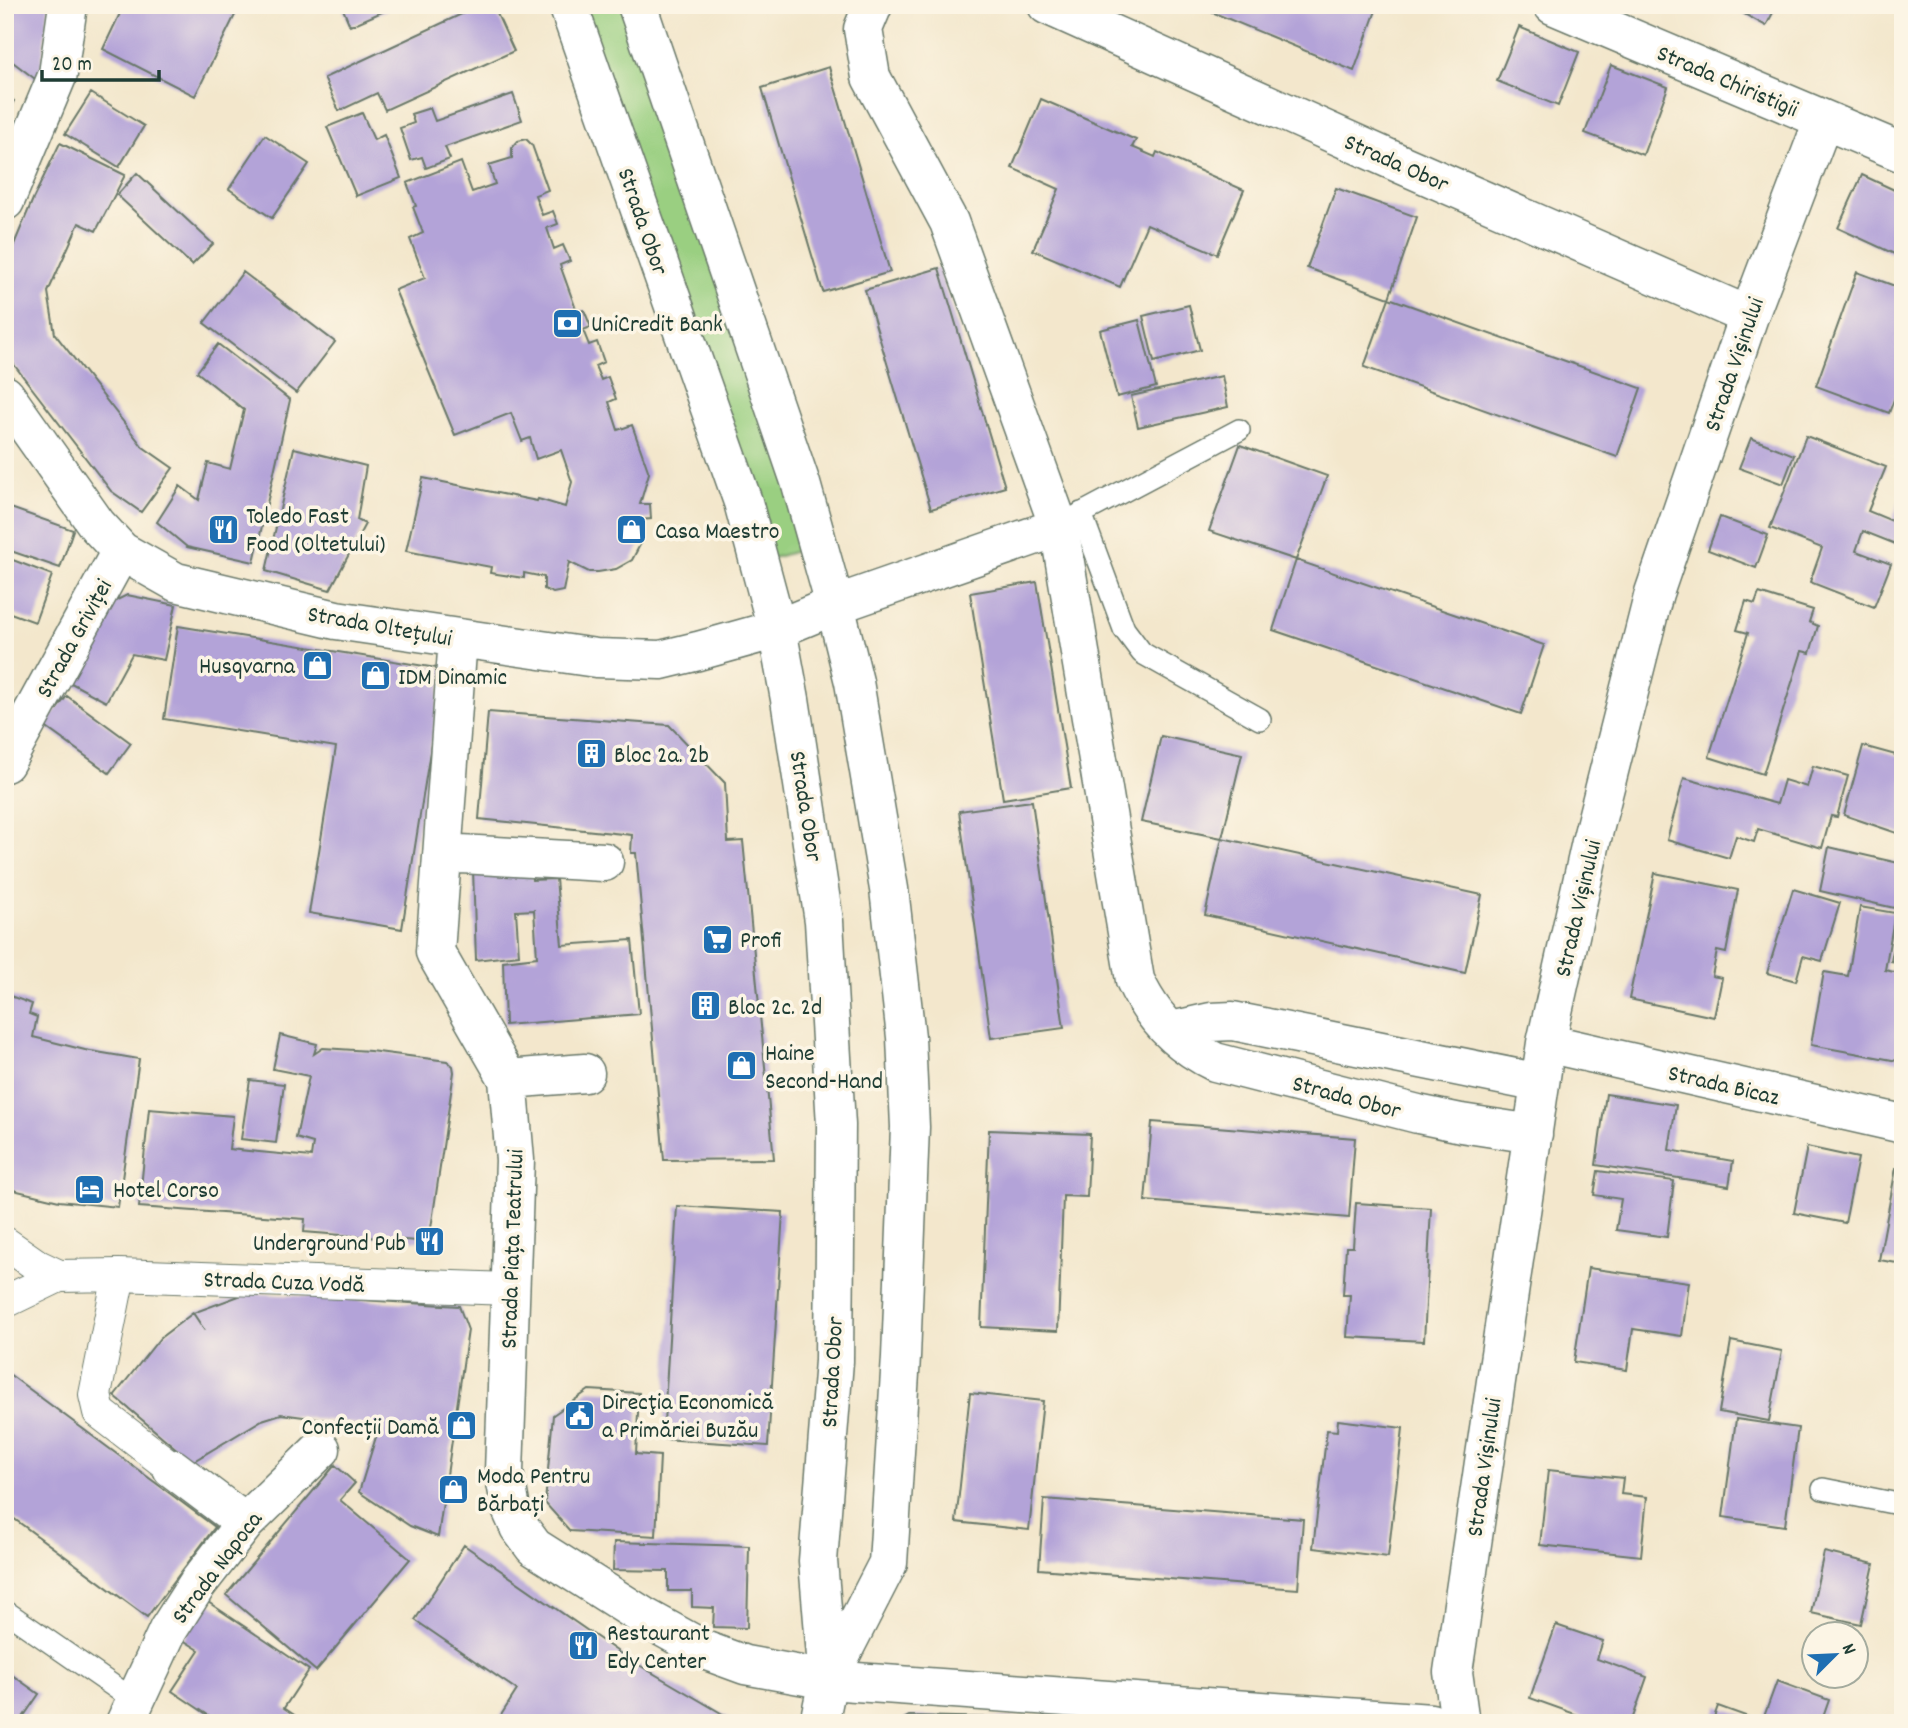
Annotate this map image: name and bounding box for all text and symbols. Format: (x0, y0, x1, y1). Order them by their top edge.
scale bar (42, 38, 159, 82)
street label: Strada Chiristigii (1651, 38, 1803, 128)
text: 20 m (52, 51, 92, 81)
street label: Strada Obor (1338, 127, 1454, 203)
street label: Strada Obor (607, 164, 675, 280)
street label: Strada Vișinului (1697, 293, 1775, 437)
bank icon: UniCredit Bank (551, 306, 585, 340)
place label: UniCredit Bank (591, 309, 723, 343)
place label: Toledo Fast Food (Oltetului) (246, 501, 385, 563)
restaurant icon: Toledo Fast Food (Oltetului) (206, 512, 240, 546)
shop icon: Casa Maestro (615, 513, 649, 547)
place label: Casa Maestro (655, 516, 779, 550)
street label: Strada Griviței (29, 574, 122, 705)
street label: Strada Oltețului (305, 599, 454, 657)
shop icon: Husqvarna (301, 648, 335, 682)
place label: Husqvarna (199, 651, 296, 685)
shop icon: IDM Dinamic (358, 659, 392, 693)
place label: IDM Dinamic (398, 662, 507, 696)
building icon: Bloc 2a. 2b (574, 737, 608, 771)
place label: Bloc 2a. 2b (614, 740, 709, 774)
street label: Strada Obor (779, 749, 830, 864)
street label: Strada Vișinului (1548, 837, 1612, 981)
supermarket icon: Profi (700, 922, 734, 956)
place label: Profi (740, 925, 782, 959)
building icon: Bloc 2c. 2d (688, 989, 722, 1023)
place label: Bloc 2c. 2d (728, 992, 822, 1026)
place label: Haine Second-Hand (765, 1038, 883, 1100)
shop icon: Haine Second-Hand (725, 1049, 759, 1083)
street label: Strada Bicaz (1664, 1058, 1782, 1116)
street label: Strada Obor (1288, 1068, 1404, 1130)
street label: Strada Piața Teatrului (494, 1149, 534, 1350)
hotel icon: Hotel Corso (73, 1172, 107, 1206)
place label: Hotel Corso (113, 1175, 219, 1209)
restaurant icon: Underground Pub (412, 1225, 446, 1259)
place label: Underground Pub (253, 1228, 406, 1262)
street label: Strada Cuza Vodă (203, 1264, 365, 1304)
street label: Strada Obor (814, 1316, 854, 1429)
place label: Direcţia Economică a Primăriei Buzău (602, 1387, 773, 1449)
street label: Strada Vișinului (1459, 1396, 1513, 1539)
public building icon: Direcţia Economică a Primăriei Buzău (562, 1398, 596, 1432)
shop icon: Confecții Damă (445, 1409, 479, 1443)
place label: Confecții Damă (301, 1412, 439, 1446)
place label: Moda Pentru Bărbați (477, 1461, 590, 1523)
shop icon: Moda Pentru Bărbați (437, 1472, 471, 1506)
street label: Strada Napoca (165, 1505, 273, 1632)
place label: Restaurant Edy Center (607, 1618, 710, 1680)
north arrow (1800, 1620, 1870, 1690)
restaurant icon: Restaurant Edy Center (567, 1629, 601, 1663)
text: N (1833, 1640, 1862, 1659)

